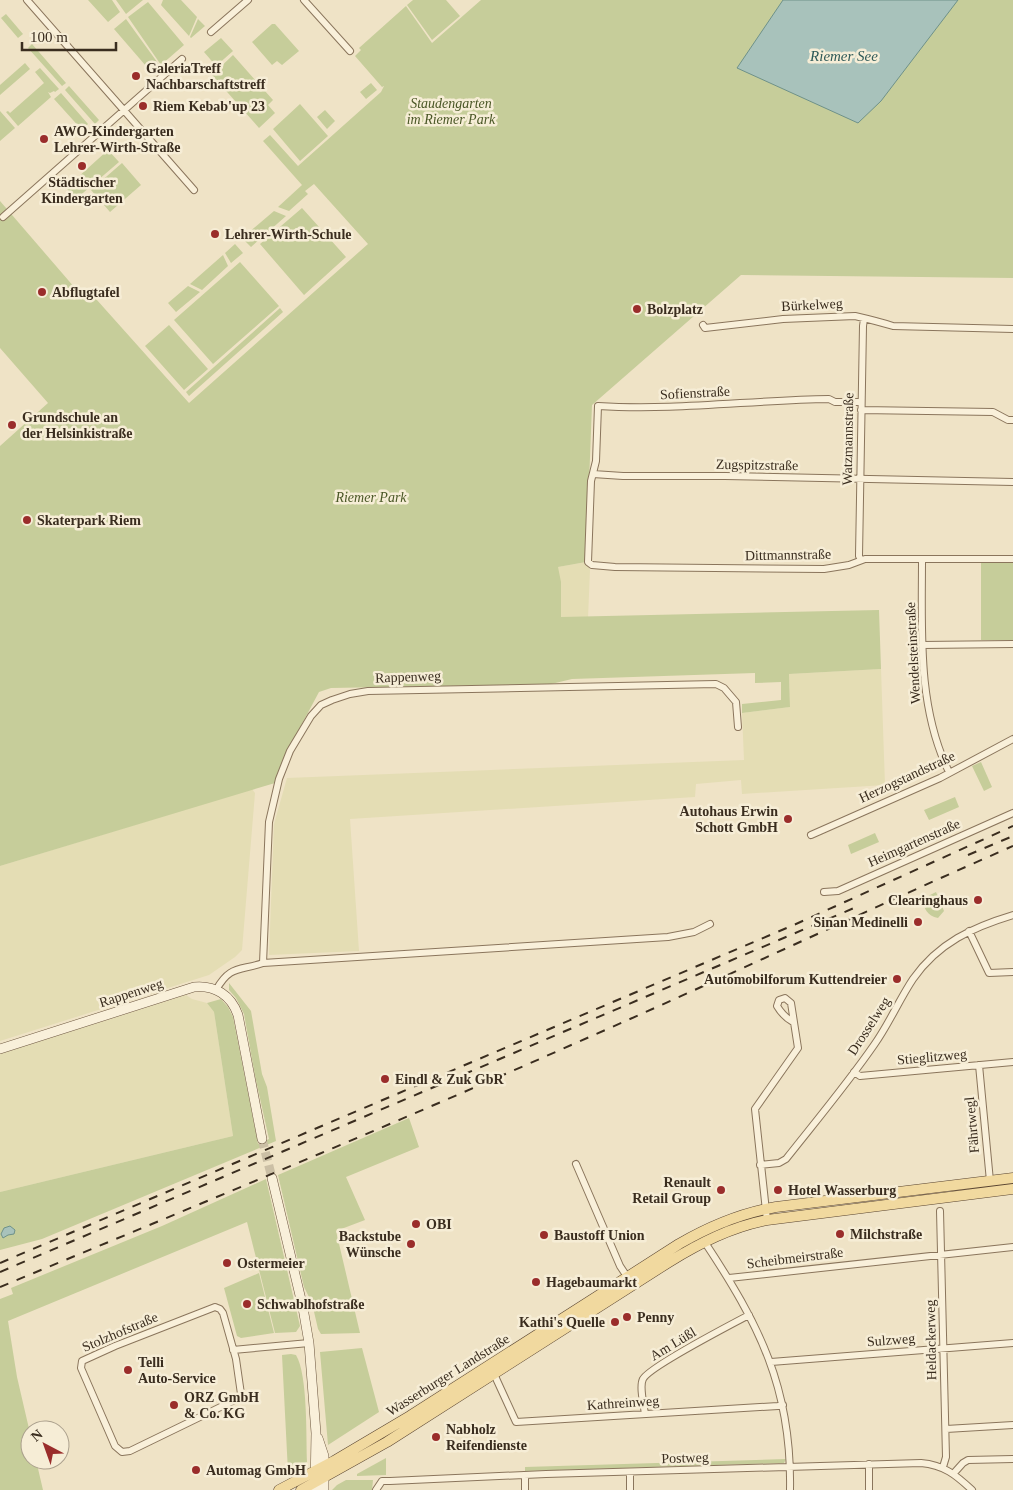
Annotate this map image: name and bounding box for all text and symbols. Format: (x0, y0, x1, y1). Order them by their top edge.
scale bar (22, 20, 116, 52)
text: 100 m (30, 29, 68, 45)
water label: Riemer See (809, 48, 878, 64)
place label: GaleriaTreff Nachbarschaftstreff (146, 61, 266, 92)
marker: GaleriaTreff Nachbarschaftstreff (130, 70, 142, 82)
park label: Staudengarten im Riemer Park (407, 96, 496, 127)
place label: Riem Kebab'up 23 (153, 99, 265, 114)
marker: Riem Kebab'up 23 (137, 100, 149, 112)
place label: AWO-Kindergarten Lehrer-Wirth-Straße (54, 124, 181, 155)
marker: AWO-Kindergarten Lehrer-Wirth-Straße (38, 133, 50, 145)
marker: Städtischer Kindergarten (76, 160, 88, 172)
place label: Städtischer Kindergarten (41, 175, 123, 206)
place label: Lehrer-Wirth-Schule (225, 227, 352, 242)
marker: Lehrer-Wirth-Schule (209, 228, 221, 240)
place label: Abflugtafel (52, 285, 120, 300)
marker: Abflugtafel (36, 286, 48, 298)
street label: Bürkelweg (781, 296, 843, 314)
place label: Bolzplatz (647, 302, 703, 317)
marker: Bolzplatz (631, 303, 643, 315)
street label: Sofienstraße (660, 384, 730, 402)
street label: Watzmannstraße (840, 392, 856, 486)
place label: Grundschule an der Helsinkistraße (22, 410, 133, 441)
marker: Grundschule an der Helsinkistraße (6, 419, 18, 431)
street label: Zugspitzstraße (716, 457, 798, 473)
park label: Riemer Park (334, 490, 407, 505)
place label: Skaterpark Riem (37, 513, 141, 528)
marker: Skaterpark Riem (21, 514, 33, 526)
street label: Dittmannstraße (745, 547, 831, 563)
street label: Wendelsteinstraße (903, 602, 923, 704)
street label: Rappenweg (375, 668, 441, 686)
street label: Herzogstandstraße (857, 748, 957, 806)
place label: Autohaus Erwin Schott GmbH (680, 804, 778, 835)
marker: Autohaus Erwin Schott GmbH (782, 813, 794, 825)
street label: Heimgartenstraße (865, 816, 963, 870)
place label: Clearinghaus (888, 893, 969, 908)
marker: Clearinghaus (972, 894, 984, 906)
place label: Sinan Medinelli (813, 915, 908, 930)
marker: Sinan Medinelli (912, 916, 924, 928)
place label: Automobilforum Kuttendreier (704, 972, 887, 987)
marker: Automobilforum Kuttendreier (891, 973, 903, 985)
street label: Rappenweg (97, 976, 165, 1010)
street label: Drosselweg (845, 994, 893, 1058)
street label: Stieglitzweg (896, 1046, 968, 1068)
place label: Eindl & Zuk GbR (395, 1072, 504, 1087)
marker: Eindl & Zuk GbR (379, 1073, 391, 1085)
street label: Fährtwegl (962, 1096, 982, 1154)
place label: Renault Retail Group (632, 1175, 711, 1206)
place label: Hotel Wasserburg (788, 1183, 896, 1198)
marker: Renault Retail Group (715, 1184, 727, 1196)
marker: Hotel Wasserburg (772, 1184, 784, 1196)
place label: OBI (426, 1217, 452, 1232)
marker: OBI (410, 1218, 422, 1230)
place label: Milchstraße (850, 1227, 922, 1242)
place label: Baustoff Union (554, 1228, 645, 1243)
marker: Milchstraße (834, 1228, 846, 1240)
place label: Backstube Wünsche (339, 1229, 401, 1260)
marker: Baustoff Union (538, 1229, 550, 1241)
marker: Backstube Wünsche (405, 1238, 417, 1250)
street label: Scheibmeirstraße (746, 1245, 844, 1271)
place label: Ostermeier (237, 1256, 305, 1271)
marker: Ostermeier (221, 1257, 233, 1269)
place label: Hagebaumarkt (546, 1275, 637, 1290)
marker: Hagebaumarkt (530, 1276, 542, 1288)
place label: Schwablhofstraße (257, 1297, 364, 1312)
marker: Schwablhofstraße (241, 1298, 253, 1310)
street label: Heldackerweg (923, 1299, 939, 1381)
street label: Stolzhofstraße (80, 1309, 160, 1355)
place label: Penny (637, 1310, 674, 1325)
marker: Penny (621, 1311, 633, 1323)
place label: Kathi's Quelle (519, 1315, 605, 1330)
marker: Kathi's Quelle (609, 1316, 621, 1328)
street label: Am Lüßl (647, 1324, 699, 1364)
street label: Wasserburger Landstraße (384, 1331, 512, 1419)
street label: Sulzweg (866, 1331, 916, 1349)
place label: Telli Auto-Service (138, 1355, 216, 1386)
marker: Telli Auto-Service (122, 1364, 134, 1376)
place label: ORZ GmbH & Co. KG (184, 1390, 259, 1421)
street label: Kathreinweg (586, 1393, 660, 1413)
marker: ORZ GmbH & Co. KG (168, 1399, 180, 1411)
north arrow (20, 1420, 70, 1470)
place label: Nabholz Reifendienste (446, 1422, 527, 1453)
text: N (28, 1427, 46, 1445)
marker: Nabholz Reifendienste (430, 1431, 442, 1443)
street label: Postweg (661, 1450, 709, 1466)
place label: Automag GmbH (206, 1463, 306, 1478)
marker: Automag GmbH (190, 1464, 202, 1476)

